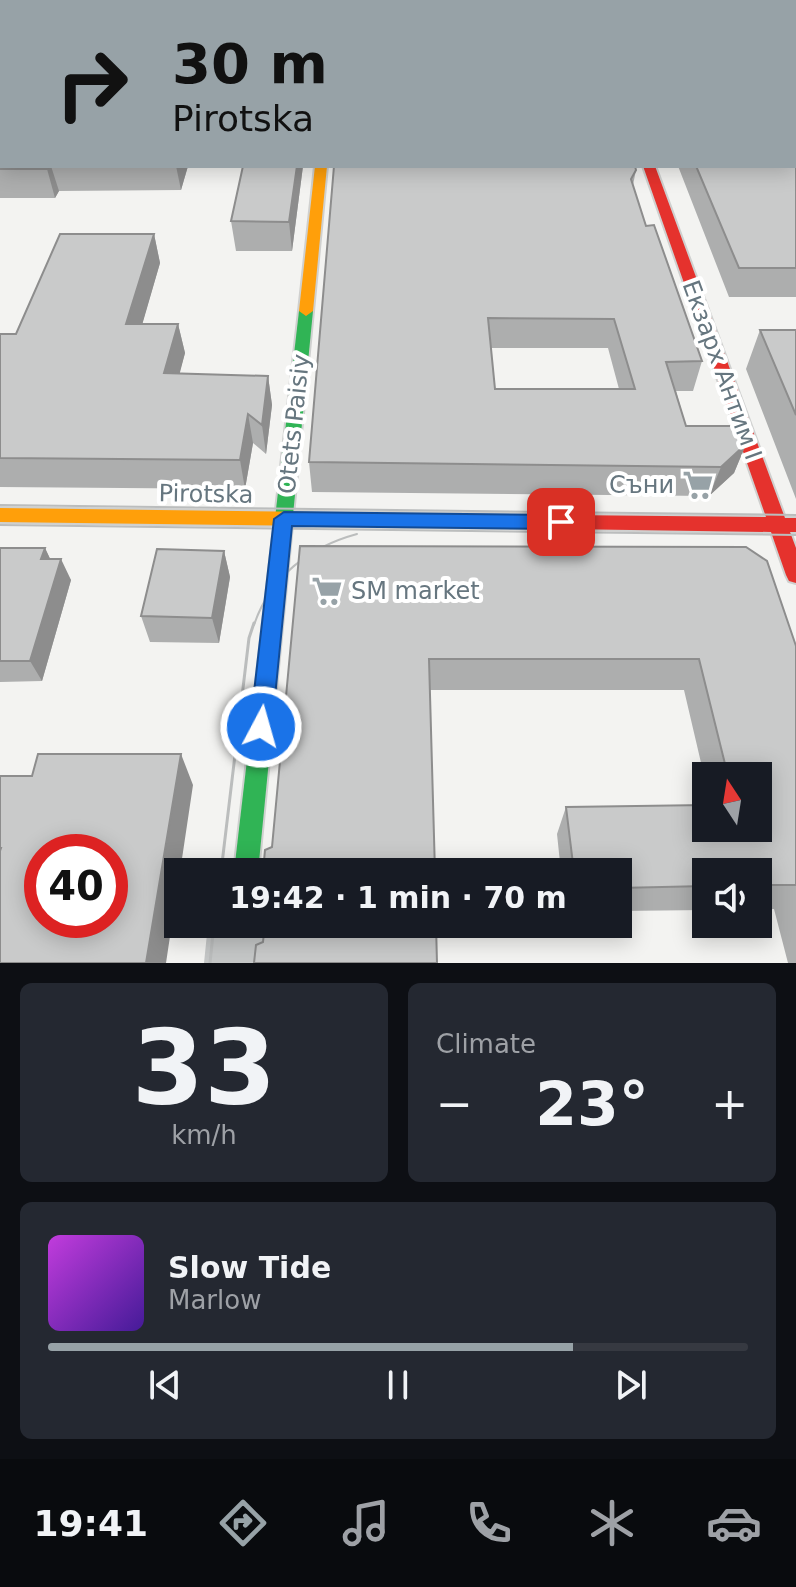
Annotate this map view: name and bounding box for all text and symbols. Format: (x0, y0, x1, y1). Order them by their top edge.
text: 30 m (172, 31, 328, 96)
icon: right (40, 32, 144, 136)
text: Pirotska (172, 98, 314, 139)
street label: Екзарх Антим I (677, 277, 767, 463)
street label: Otets Paisiy (273, 353, 315, 495)
supermarket icon: Съни (681, 468, 715, 502)
place label: Съни (609, 471, 674, 499)
street label: Pirotska (158, 479, 254, 509)
pin (527, 488, 595, 556)
icon: arrive (539, 500, 583, 544)
supermarket icon: SM market (310, 574, 344, 608)
place label: SM market (351, 577, 480, 605)
position arrow (219, 685, 303, 769)
north arrow (692, 762, 772, 842)
map controls (692, 762, 772, 938)
speed limit sign: 40 (24, 834, 128, 938)
button: sound (692, 858, 772, 938)
text: 19:42 · 1 min · 70 m (229, 880, 567, 915)
text: 33 (132, 1007, 276, 1129)
text: Climate (436, 1029, 536, 1059)
text: 23° (535, 1069, 649, 1139)
text: − (436, 1078, 473, 1129)
text: + (711, 1078, 748, 1129)
text: km/h (171, 1120, 237, 1150)
text: Slow Tide (168, 1250, 331, 1285)
text: Marlow (168, 1285, 261, 1315)
icon: previous (143, 1363, 187, 1407)
icon: pause (376, 1363, 420, 1407)
icon: next (609, 1363, 653, 1407)
icon: directions (215, 1495, 271, 1551)
icon: music (338, 1495, 394, 1551)
icon: phone (461, 1495, 517, 1551)
icon: climate (584, 1495, 640, 1551)
icon: car (706, 1495, 762, 1551)
text: 19:41 (33, 1503, 148, 1544)

